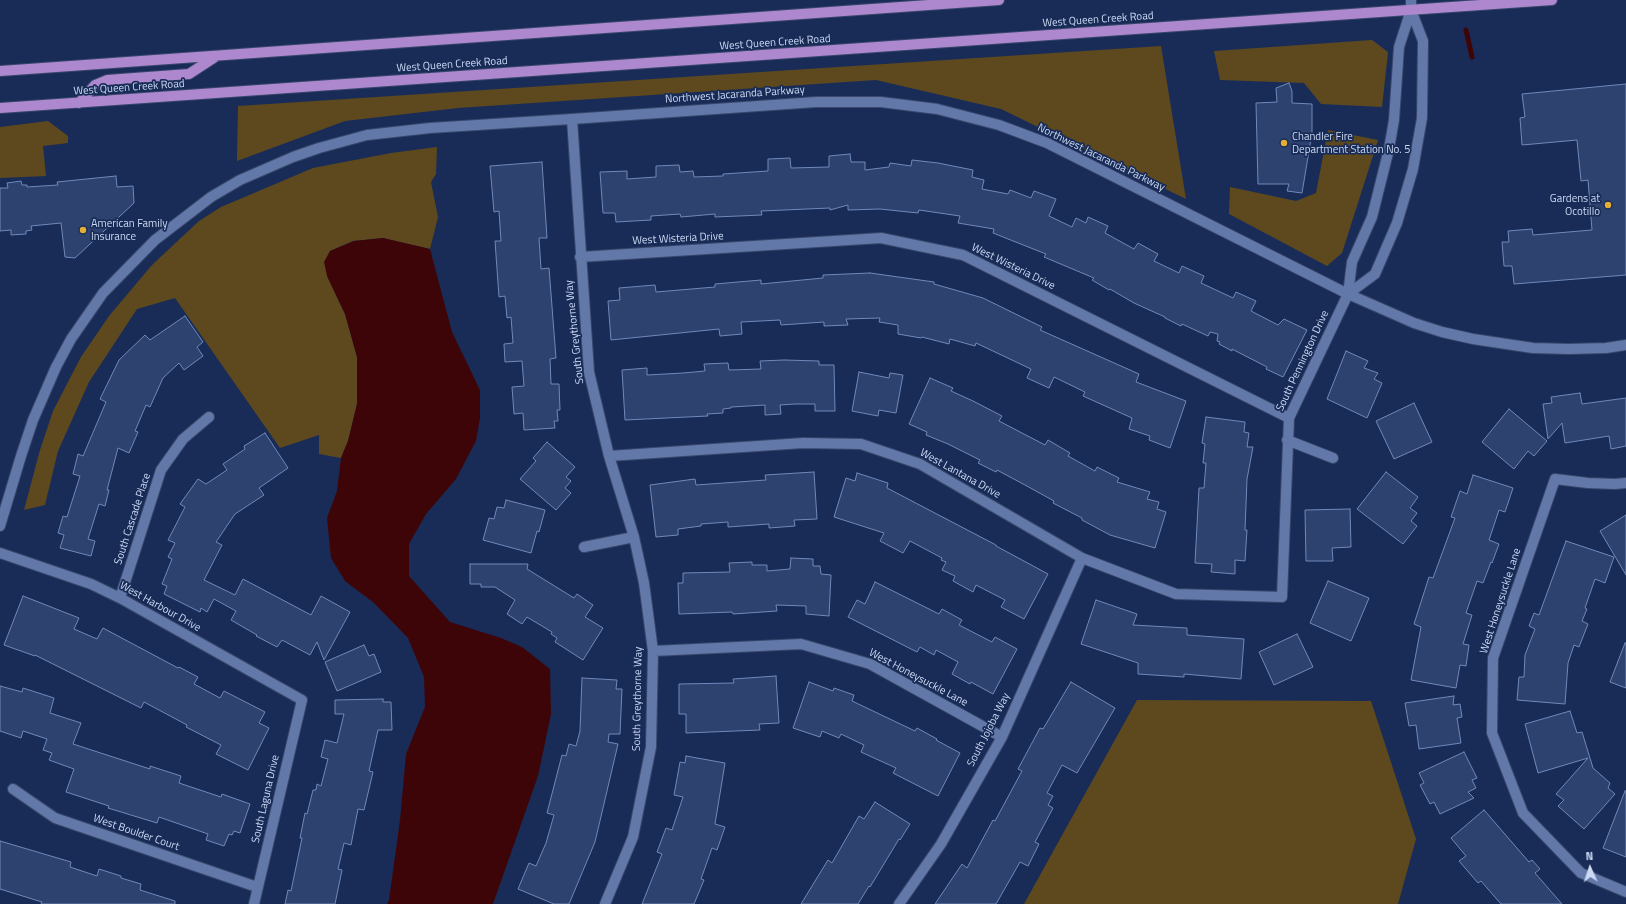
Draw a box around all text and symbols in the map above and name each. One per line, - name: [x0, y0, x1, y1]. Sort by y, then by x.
- street label: West Queen Creek Road: [1042, 10, 1154, 30]
- street label: West Queen Creek Road: [719, 33, 831, 53]
- street label: West Queen Creek Road: [396, 55, 508, 75]
- street label: West Queen Creek Road: [73, 78, 185, 98]
- street label: Northwest Jacaranda Parkway: [665, 84, 805, 106]
- street label: Northwest Jacaranda Parkway: [1035, 121, 1167, 195]
- place label: Chandler Fire Department Station No. 5: [1292, 130, 1410, 156]
- marker: Chandler Fire Department Station No. 5: [1279, 138, 1289, 148]
- place label: Gardens at Ocotillo: [1550, 192, 1600, 218]
- marker: Gardens at Ocotillo: [1603, 200, 1613, 210]
- place label: American Family Insurance: [91, 217, 168, 243]
- marker: American Family Insurance: [78, 225, 88, 235]
- street label: West Wisteria Drive: [632, 230, 724, 248]
- street label: West Wisteria Drive: [969, 241, 1057, 293]
- street label: South Greythorne Way: [563, 279, 587, 385]
- street label: South Pennington Drive: [1274, 309, 1332, 413]
- street label: West Lantana Drive: [917, 446, 1003, 502]
- street label: South Cascade Place: [112, 472, 154, 566]
- street label: West Honeysuckle Lane: [1478, 547, 1524, 655]
- street label: West Harbour Drive: [117, 579, 203, 635]
- street label: West Honeysuckle Lane: [866, 646, 970, 710]
- street label: South Greythorne Way: [630, 647, 646, 751]
- street label: South Jojoba Way: [965, 691, 1013, 769]
- street label: South Laguna Drive: [249, 754, 283, 844]
- street label: West Boulder Court: [91, 812, 181, 854]
- north arrow: [1570, 848, 1610, 888]
- text: N: [1585, 848, 1594, 864]

